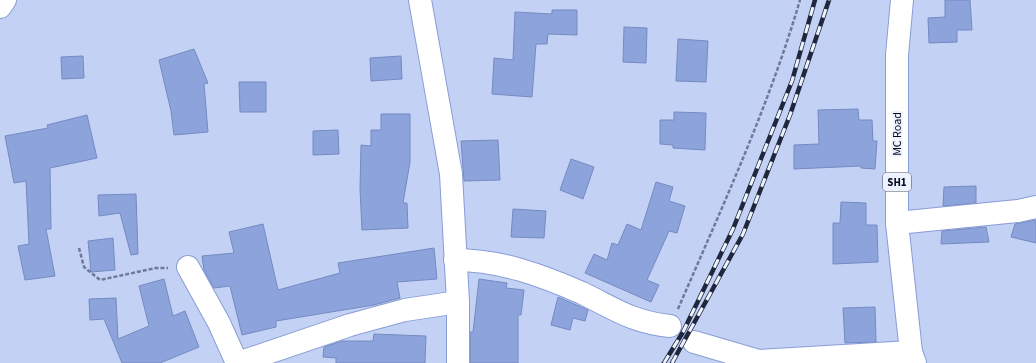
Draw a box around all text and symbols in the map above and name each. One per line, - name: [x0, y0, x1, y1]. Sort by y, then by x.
- street label: MC Road: [889, 112, 906, 156]
- road number: SH1: [883, 173, 911, 191]

